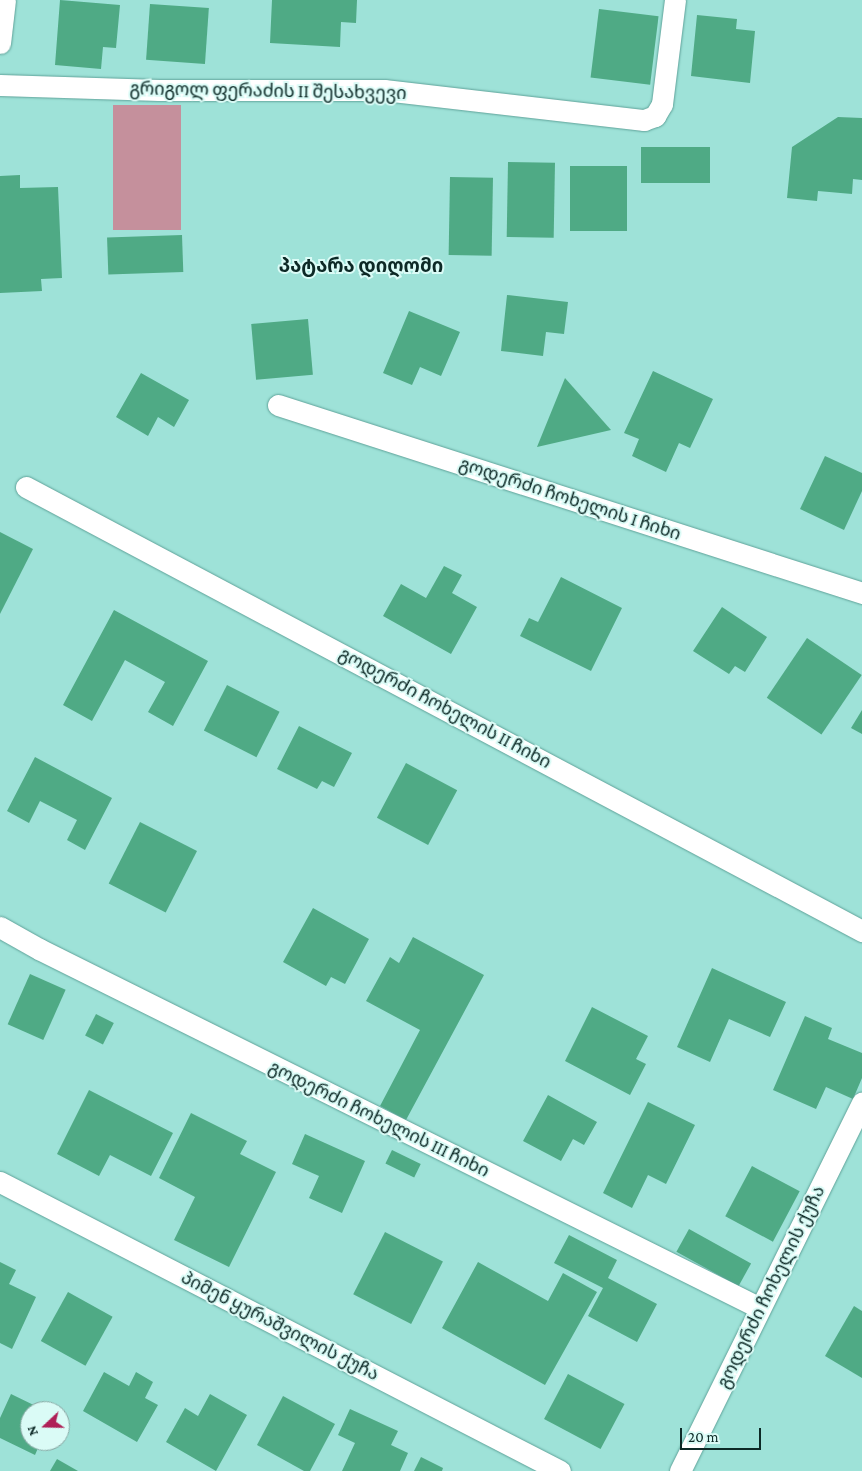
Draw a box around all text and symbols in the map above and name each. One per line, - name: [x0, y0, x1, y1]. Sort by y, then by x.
- street label: გრიგოლ ფერაძის II შესახვევი: [129, 78, 407, 104]
- district label: პატარა დიღომი: [279, 255, 443, 277]
- street label: გოდერძი ჩოხელის I ჩიხი: [456, 453, 684, 545]
- street label: გოდერძი ჩოხელის II ჩიხი: [335, 643, 555, 773]
- street label: გოდერძი ჩოხელის III ჩიხი: [265, 1056, 493, 1182]
- street label: გოდერძი ჩოხელის ქუჩა: [712, 1182, 830, 1392]
- street label: პიმენ ყურაშვილის ქუჩა: [177, 1267, 383, 1385]
- north arrow: [20, 1401, 70, 1451]
- scale bar: [682, 1418, 763, 1450]
- text: N: [23, 1424, 41, 1438]
- text: 20 m: [688, 1429, 719, 1445]

